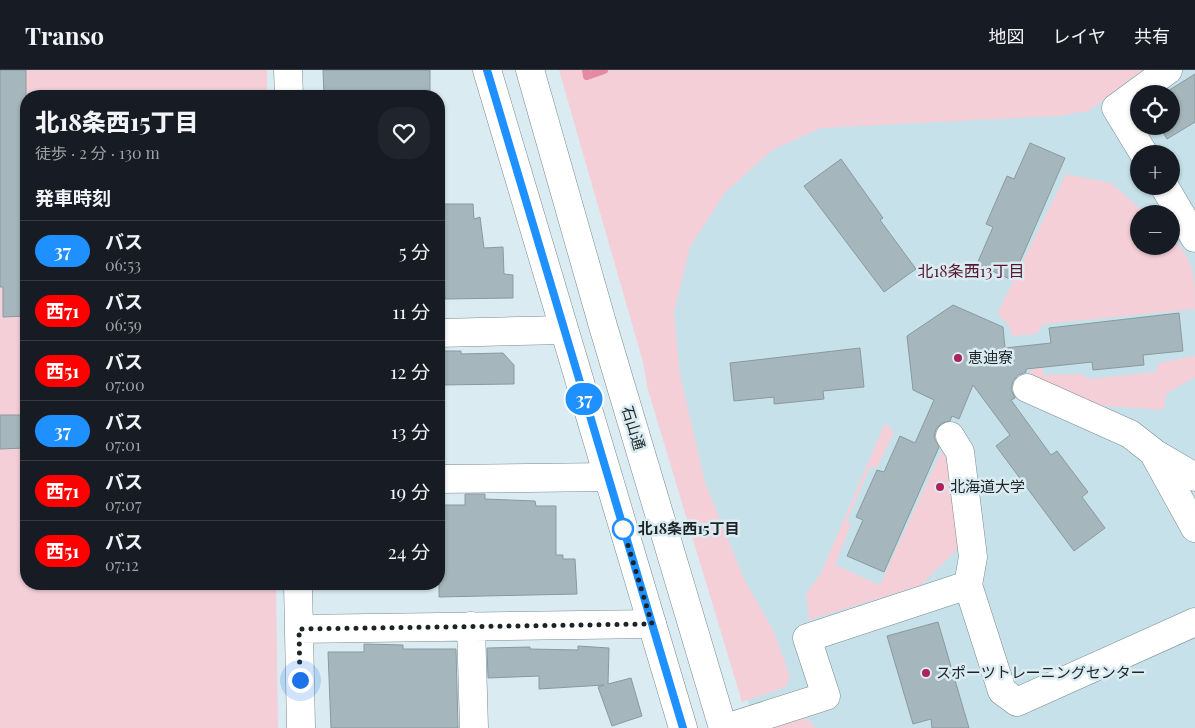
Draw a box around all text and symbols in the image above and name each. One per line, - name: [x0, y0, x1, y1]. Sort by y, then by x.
- text: Transo: [25, 19, 104, 51]
- text: 地図: [989, 24, 1025, 48]
- text: レイヤ: [1053, 24, 1106, 48]
- text: 共有: [1134, 24, 1170, 48]
- map controls: [1130, 85, 1180, 255]
- button: locate: [1130, 85, 1180, 135]
- text: 北18条西15丁目: [35, 105, 199, 137]
- button: heart: [378, 107, 430, 159]
- text: 徒歩 · 2 分 · 130 m: [35, 142, 160, 163]
- button: +: [1130, 145, 1180, 195]
- text: 発車時刻: [35, 184, 111, 210]
- button: −: [1130, 205, 1180, 255]
- text: バス: [105, 228, 143, 254]
- text: 5 分: [399, 238, 430, 264]
- text: 37: [54, 239, 71, 263]
- text: 06:53: [105, 254, 141, 275]
- district label: 北18条西13丁目: [917, 260, 1025, 281]
- text: バス: [105, 288, 143, 314]
- text: 11 分: [392, 298, 430, 324]
- text: 西71: [46, 299, 79, 323]
- text: 06:59: [105, 314, 142, 335]
- place label: 恵迪寮: [968, 347, 1013, 367]
- text: バス: [105, 348, 143, 374]
- marker: 恵迪寮: [952, 352, 964, 364]
- text: 12 分: [390, 358, 430, 384]
- text: 西51: [46, 359, 79, 383]
- text: 07:00: [105, 374, 145, 395]
- line badge: 37: [562, 383, 606, 415]
- text: 37: [576, 387, 592, 411]
- street label: 石山通: [618, 403, 650, 452]
- text: バス: [105, 408, 143, 434]
- text: 13 分: [391, 418, 430, 444]
- text: 37: [54, 419, 71, 443]
- text: 07:01: [105, 434, 141, 455]
- text: バス: [105, 468, 143, 494]
- place label: 北海道大学: [950, 476, 1025, 496]
- text: 19 分: [390, 478, 430, 504]
- text: 西71: [46, 479, 79, 503]
- marker: 北海道大学: [934, 481, 946, 493]
- text: 07:07: [105, 494, 141, 515]
- marker: 北18条西15丁目: [612, 518, 634, 540]
- place label: 北18条西15丁目: [638, 518, 740, 538]
- text: バス: [105, 528, 143, 554]
- text: 24 分: [388, 538, 430, 564]
- text: 西51: [46, 539, 79, 563]
- text: 07:12: [105, 554, 139, 575]
- place label: スポーツトレーニングセンター: [936, 662, 1146, 682]
- marker: スポーツトレーニングセンター: [920, 667, 932, 679]
- your location: [288, 668, 313, 693]

